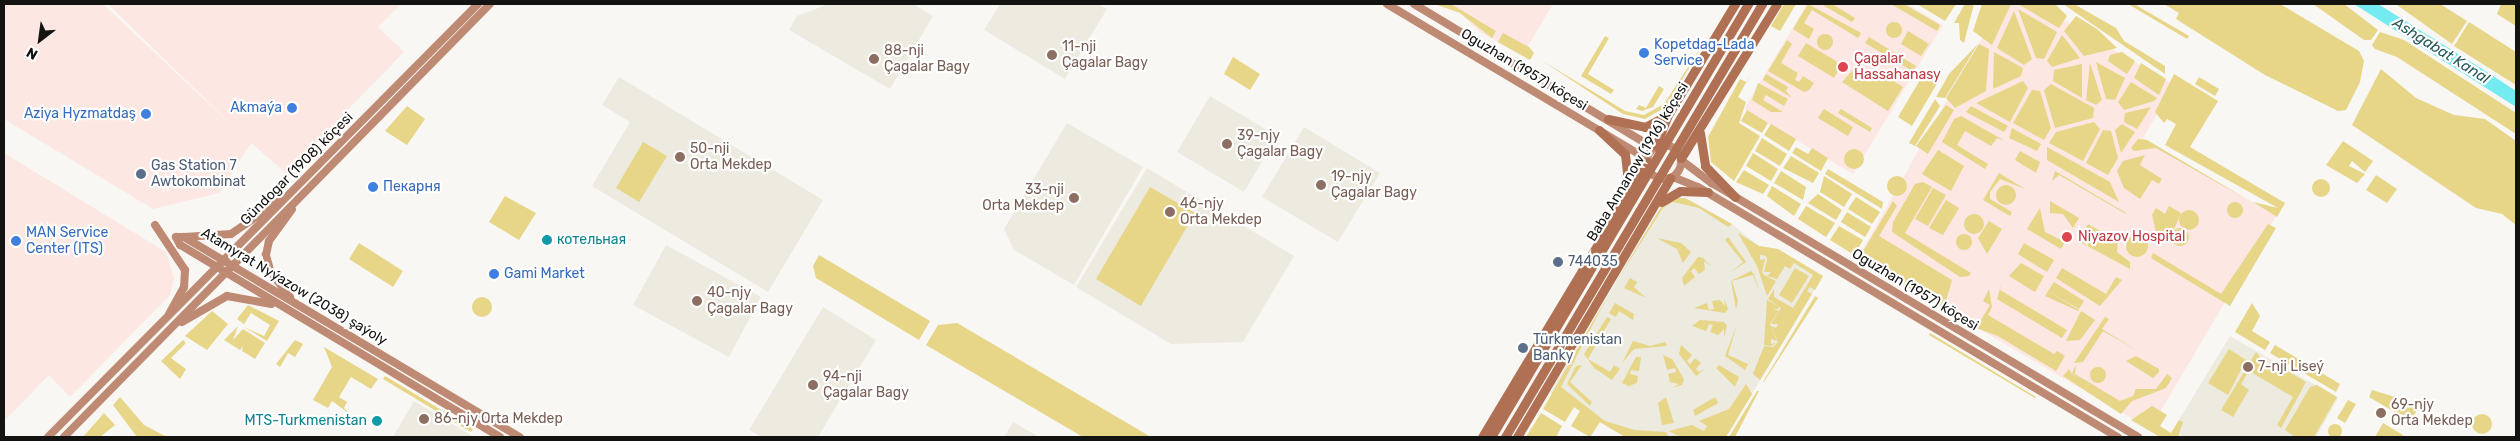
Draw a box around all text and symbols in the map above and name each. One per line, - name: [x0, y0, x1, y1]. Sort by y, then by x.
- water label: Ashgabat Kanal: [2389, 14, 2493, 88]
- north arrow: [15, 15, 65, 65]
- street label: Oguzhan (1957) köçesi: [1458, 26, 1590, 114]
- place label: Kopetdag-Lada Service: [1654, 37, 1754, 70]
- place label: 11-nji Çagalar Bagy: [1062, 39, 1148, 72]
- place label: 88-nji Çagalar Bagy: [884, 43, 970, 75]
- text: N: [24, 44, 41, 63]
- marker: Kopetdag-Lada Service: [1638, 47, 1650, 59]
- marker: 11-nji Çagalar Bagy: [1046, 49, 1058, 61]
- place label: Çagalar Hassahanasy: [1854, 51, 1941, 84]
- marker: 88-nji Çagalar Bagy: [868, 53, 880, 65]
- marker: Çagalar Hassahanasy: [1836, 60, 1850, 74]
- street label: Baba Annanow (1916) köçesi: [1584, 79, 1692, 245]
- place label: Аkmaýa: [230, 100, 282, 116]
- marker: Аkmaýa: [286, 102, 298, 114]
- place label: Aziya Hyzmatdaş: [24, 106, 136, 122]
- marker: Aziya Hyzmatdaş: [140, 108, 152, 120]
- street label: Gündogar (1908) köçesi: [237, 109, 357, 229]
- place label: 39-njy Çagalar Bagy: [1237, 128, 1323, 160]
- marker: 39-njy Çagalar Bagy: [1221, 138, 1233, 150]
- place label: 50-nji Orta Mekdep: [690, 141, 772, 174]
- marker: 50-nji Orta Mekdep: [674, 151, 686, 163]
- place label: Gas Station 7 Awtokombinat: [151, 158, 246, 190]
- marker: Gas Station 7 Awtokombinat: [135, 168, 147, 180]
- place label: 19-njy Çagalar Bagy: [1331, 169, 1417, 202]
- place label: Пекарня: [383, 179, 441, 195]
- marker: 19-njy Çagalar Bagy: [1315, 179, 1327, 191]
- marker: Пекарня: [367, 181, 379, 193]
- place label: 33-nji Orta Mekdep: [982, 182, 1064, 214]
- marker: 33-nji Orta Mekdep: [1068, 192, 1080, 204]
- place label: 46-njy Orta Mekdep: [1180, 196, 1262, 228]
- marker: 46-njy Orta Mekdep: [1164, 206, 1176, 218]
- place label: MAN Service Center (ITS): [26, 225, 108, 258]
- street label: Atamyrat Nyýazow (2038) şaýoly: [198, 225, 390, 349]
- place label: Niyazov Hospital: [2078, 229, 2186, 245]
- marker: Niyazov Hospital: [2060, 230, 2074, 244]
- place label: котельная: [557, 232, 626, 248]
- marker: котельная: [541, 234, 553, 246]
- marker: MAN Service Center (ITS): [10, 235, 22, 247]
- street label: Oguzhan (1957) köçesi: [1849, 246, 1981, 334]
- place label: 744035: [1568, 254, 1618, 270]
- marker: 744035: [1552, 256, 1564, 268]
- place label: Gami Market: [504, 266, 585, 282]
- marker: Gami Market: [488, 268, 500, 280]
- place label: 40-njy Çagalar Bagy: [707, 285, 793, 318]
- marker: 40-njy Çagalar Bagy: [691, 295, 703, 307]
- place label: Türkmenistan Banky: [1533, 332, 1622, 364]
- marker: Türkmenistan Banky: [1517, 342, 1529, 354]
- place label: 7-nji Liseý: [2258, 359, 2324, 375]
- marker: 7-nji Liseý: [2242, 361, 2254, 373]
- place label: 94-nji Çagalar Bagy: [823, 369, 909, 402]
- marker: 94-nji Çagalar Bagy: [807, 379, 819, 391]
- place label: 69-njy Orta Mekdep: [2391, 397, 2473, 430]
- marker: 69-njy Orta Mekdep: [2375, 407, 2387, 419]
- place label: 86-njy Orta Mekdep: [434, 411, 563, 427]
- place label: MTS-Turkmenistan: [244, 413, 367, 429]
- marker: 86-njy Orta Mekdep: [418, 413, 430, 425]
- marker: MTS-Turkmenistan: [371, 415, 383, 427]

